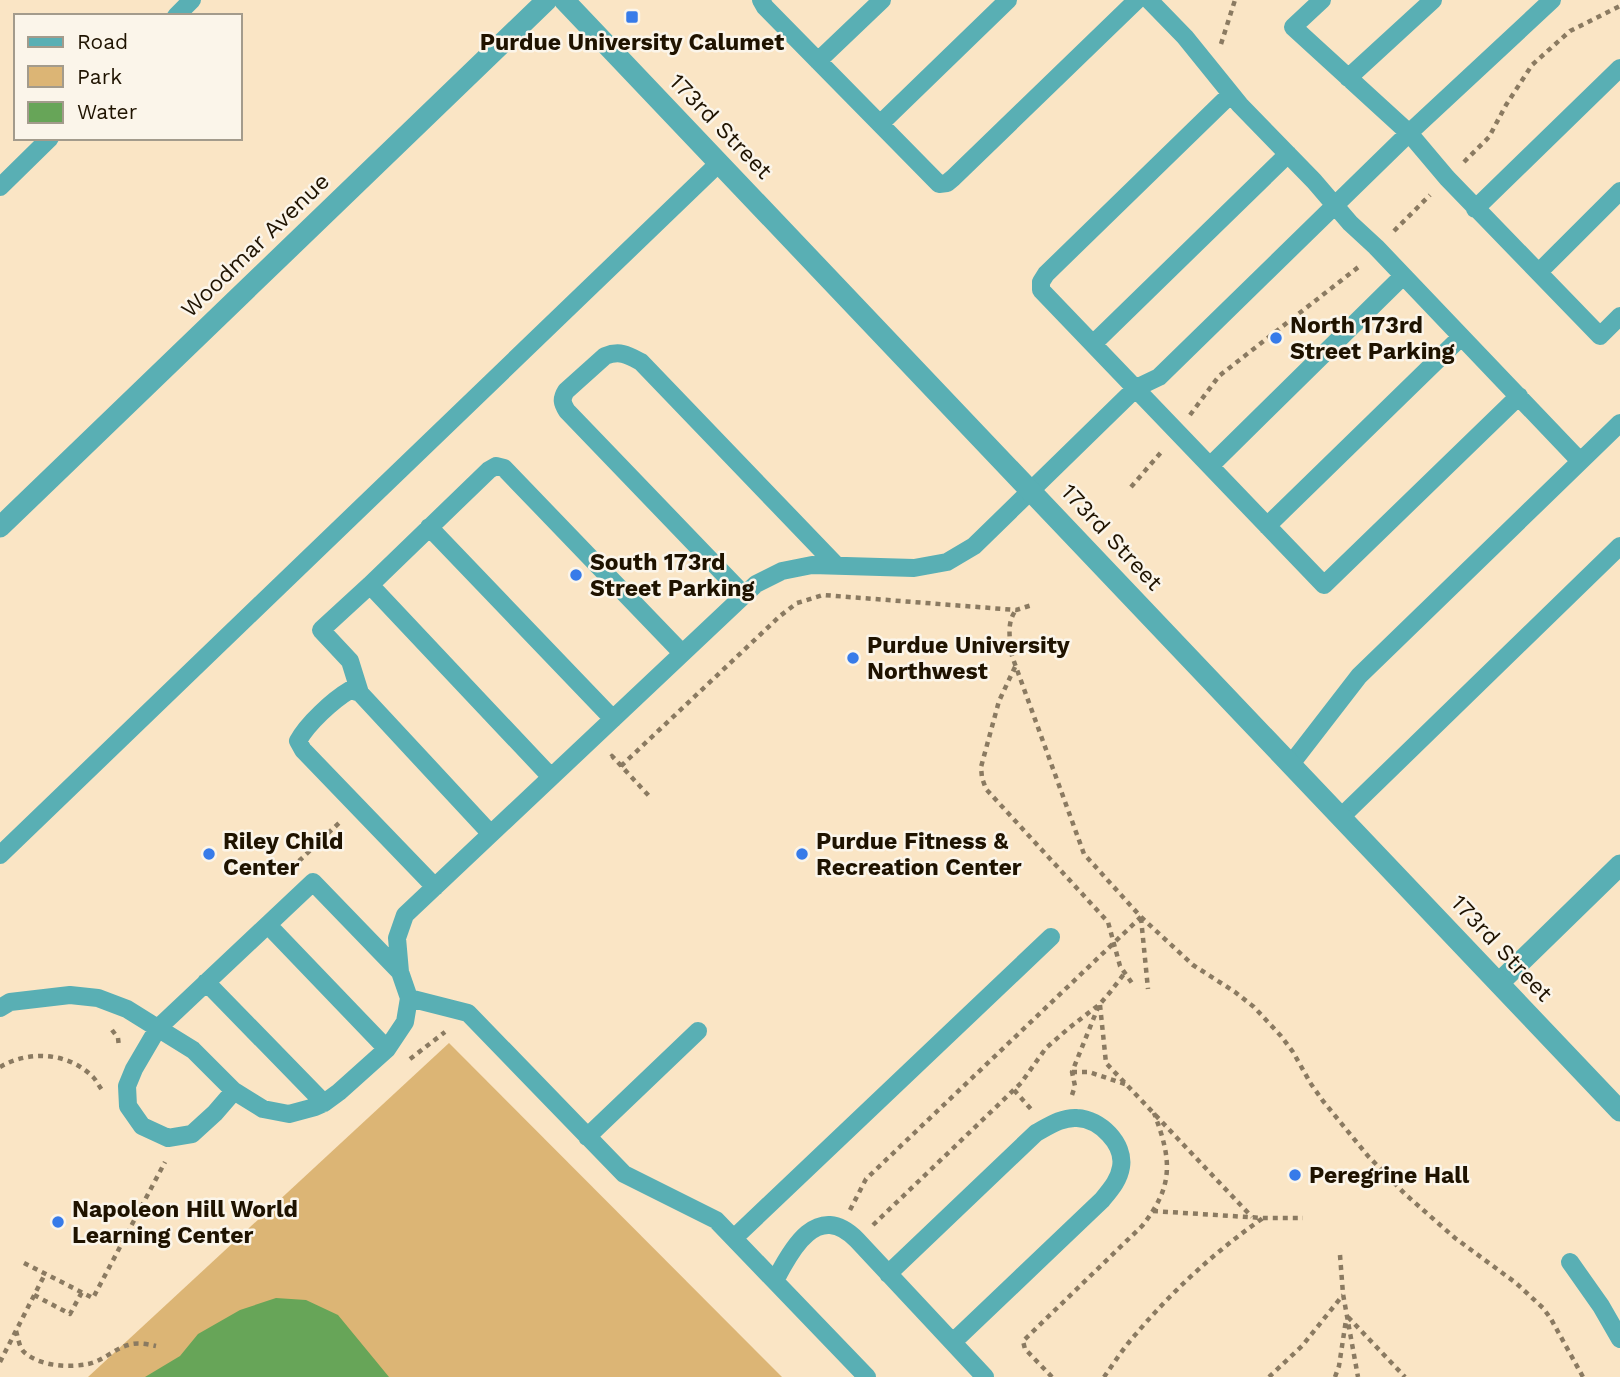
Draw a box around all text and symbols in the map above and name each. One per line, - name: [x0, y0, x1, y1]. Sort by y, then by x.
- marker: Purdue University Calumet: [624, 9, 640, 25]
- legend: [14, 14, 242, 140]
- text: Road: [77, 29, 128, 54]
- place label: Purdue University Calumet: [480, 29, 784, 56]
- text: Park: [77, 64, 122, 89]
- street label: 173rd Street: [664, 68, 778, 185]
- text: Water: [77, 99, 138, 124]
- street label: Woodmar Avenue: [176, 168, 335, 323]
- place label: North 173rd Street Parking: [1290, 312, 1455, 365]
- marker: North 173rd Street Parking: [1268, 330, 1284, 346]
- street label: 173rd Street: [1055, 478, 1168, 596]
- place label: South 173rd Street Parking: [590, 549, 755, 602]
- marker: South 173rd Street Parking: [568, 567, 584, 583]
- place label: Purdue University Northwest: [867, 632, 1070, 685]
- marker: Purdue University Northwest: [845, 650, 861, 666]
- place label: Riley Child Center: [223, 828, 344, 881]
- place label: Purdue Fitness & Recreation Center: [816, 828, 1022, 881]
- marker: Riley Child Center: [201, 846, 217, 862]
- marker: Purdue Fitness & Recreation Center: [794, 846, 810, 862]
- street label: 173rd Street: [1445, 889, 1558, 1007]
- place label: Peregrine Hall: [1309, 1162, 1470, 1189]
- marker: Peregrine Hall: [1287, 1167, 1303, 1183]
- place label: Napoleon Hill World Learning Center: [72, 1196, 298, 1249]
- marker: Napoleon Hill World Learning Center: [50, 1214, 66, 1230]

